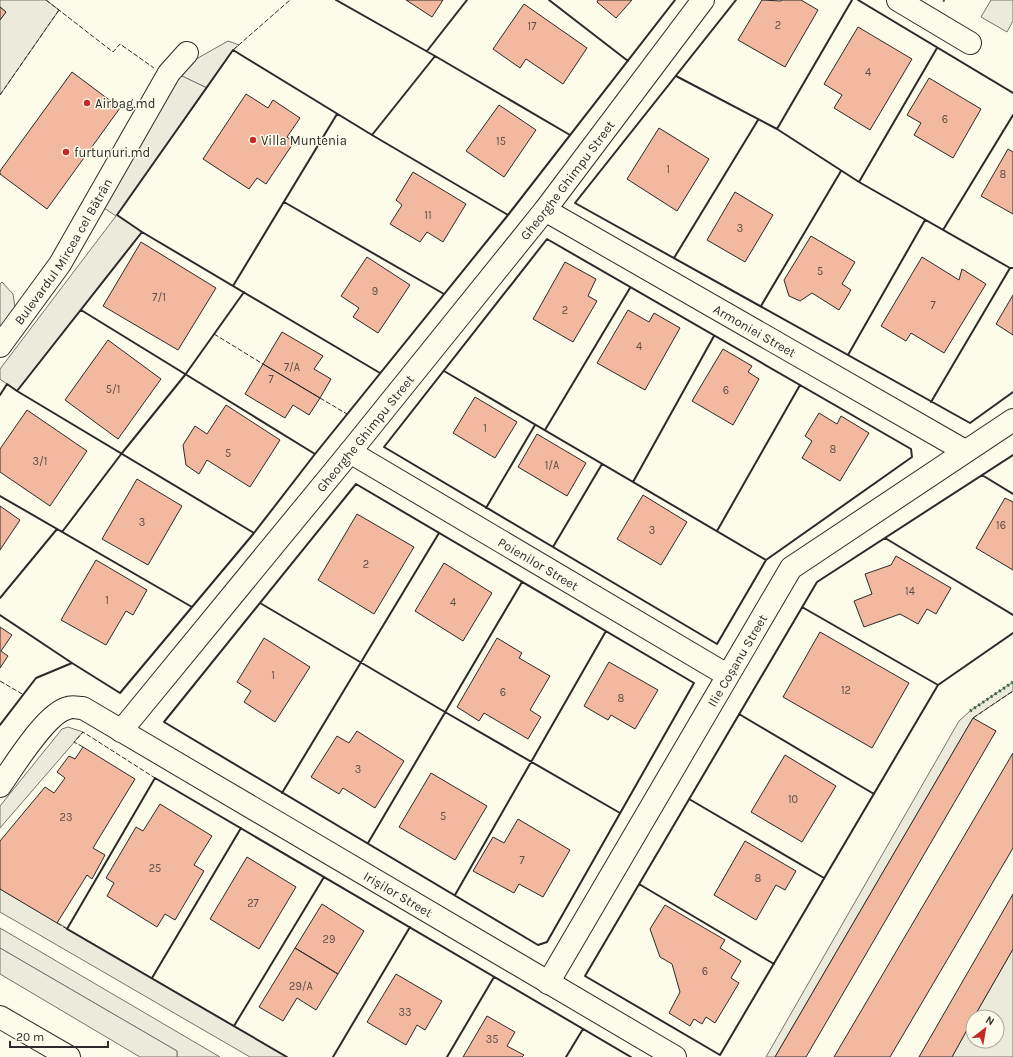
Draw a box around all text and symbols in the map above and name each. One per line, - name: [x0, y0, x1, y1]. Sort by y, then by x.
- house number: 2: [775, 19, 781, 32]
- house number: 17: [528, 20, 536, 33]
- house number: 4: [865, 66, 871, 79]
- place label: Airbag.md: [95, 96, 155, 111]
- marker: Airbag.md: [82, 98, 92, 108]
- house number: 6: [942, 113, 948, 126]
- street label: Gheorghe Ghimpu Street: [517, 117, 617, 243]
- place label: Villa Muntenia: [261, 133, 347, 148]
- marker: Villa Muntenia: [248, 135, 258, 145]
- house number: 15: [496, 135, 506, 148]
- place label: furtunuri.md: [74, 145, 150, 160]
- marker: furtunuri.md: [61, 147, 71, 157]
- house number: 1: [666, 163, 670, 176]
- house number: 8: [1000, 168, 1007, 181]
- street label: Bulevardul Mircea cel Bătrân: [11, 176, 115, 327]
- house number: 11: [424, 209, 432, 222]
- house number: 3: [737, 222, 743, 235]
- house number: 5: [817, 265, 823, 278]
- house number: 9: [372, 285, 378, 298]
- house number: 7/1: [152, 291, 166, 304]
- house number: 7: [930, 299, 936, 312]
- street label: Armoniei Street: [711, 301, 799, 360]
- house number: 2: [562, 304, 568, 317]
- house number: 4: [636, 340, 642, 353]
- house number: 7/A: [284, 361, 301, 374]
- street label: Gheorghe Ghimpu Street: [313, 372, 417, 495]
- house number: 7: [268, 373, 274, 386]
- house number: 5/1: [106, 383, 120, 396]
- house number: 6: [723, 384, 729, 397]
- house number: 1: [483, 422, 487, 435]
- house number: 8: [830, 443, 837, 456]
- house number: 5: [225, 447, 231, 460]
- house number: 3/1: [33, 455, 47, 468]
- house number: 1/A: [545, 459, 560, 472]
- house number: 3: [139, 516, 145, 529]
- house number: 16: [996, 519, 1006, 532]
- house number: 3: [649, 524, 655, 537]
- street label: Poienilor Street: [496, 534, 582, 593]
- house number: 2: [363, 558, 369, 571]
- house number: 14: [905, 585, 915, 598]
- house number: 1: [105, 594, 109, 607]
- house number: 4: [450, 596, 456, 609]
- street label: Ilie Coșanu Street: [704, 611, 770, 709]
- house number: 1: [271, 669, 275, 682]
- house number: 12: [841, 684, 851, 697]
- house number: 6: [500, 686, 506, 699]
- house number: 8: [618, 692, 625, 705]
- house number: 3: [355, 763, 361, 776]
- house number: 10: [788, 793, 798, 806]
- house number: 5: [440, 810, 446, 823]
- house number: 23: [60, 811, 72, 824]
- house number: 7: [519, 854, 525, 867]
- house number: 25: [149, 862, 161, 875]
- street label: Irișilor Street: [361, 868, 435, 920]
- house number: 8: [755, 872, 762, 885]
- house number: 27: [247, 897, 259, 910]
- house number: 29: [323, 933, 335, 946]
- house number: 6: [702, 965, 708, 978]
- house number: 29/A: [289, 980, 314, 993]
- house number: 33: [399, 1006, 412, 1019]
- north arrow: [965, 1009, 1005, 1049]
- text: N: [983, 1013, 997, 1028]
- scale bar: [10, 1023, 108, 1049]
- text: 20 m: [16, 1030, 44, 1044]
- house number: 35: [486, 1033, 498, 1046]

